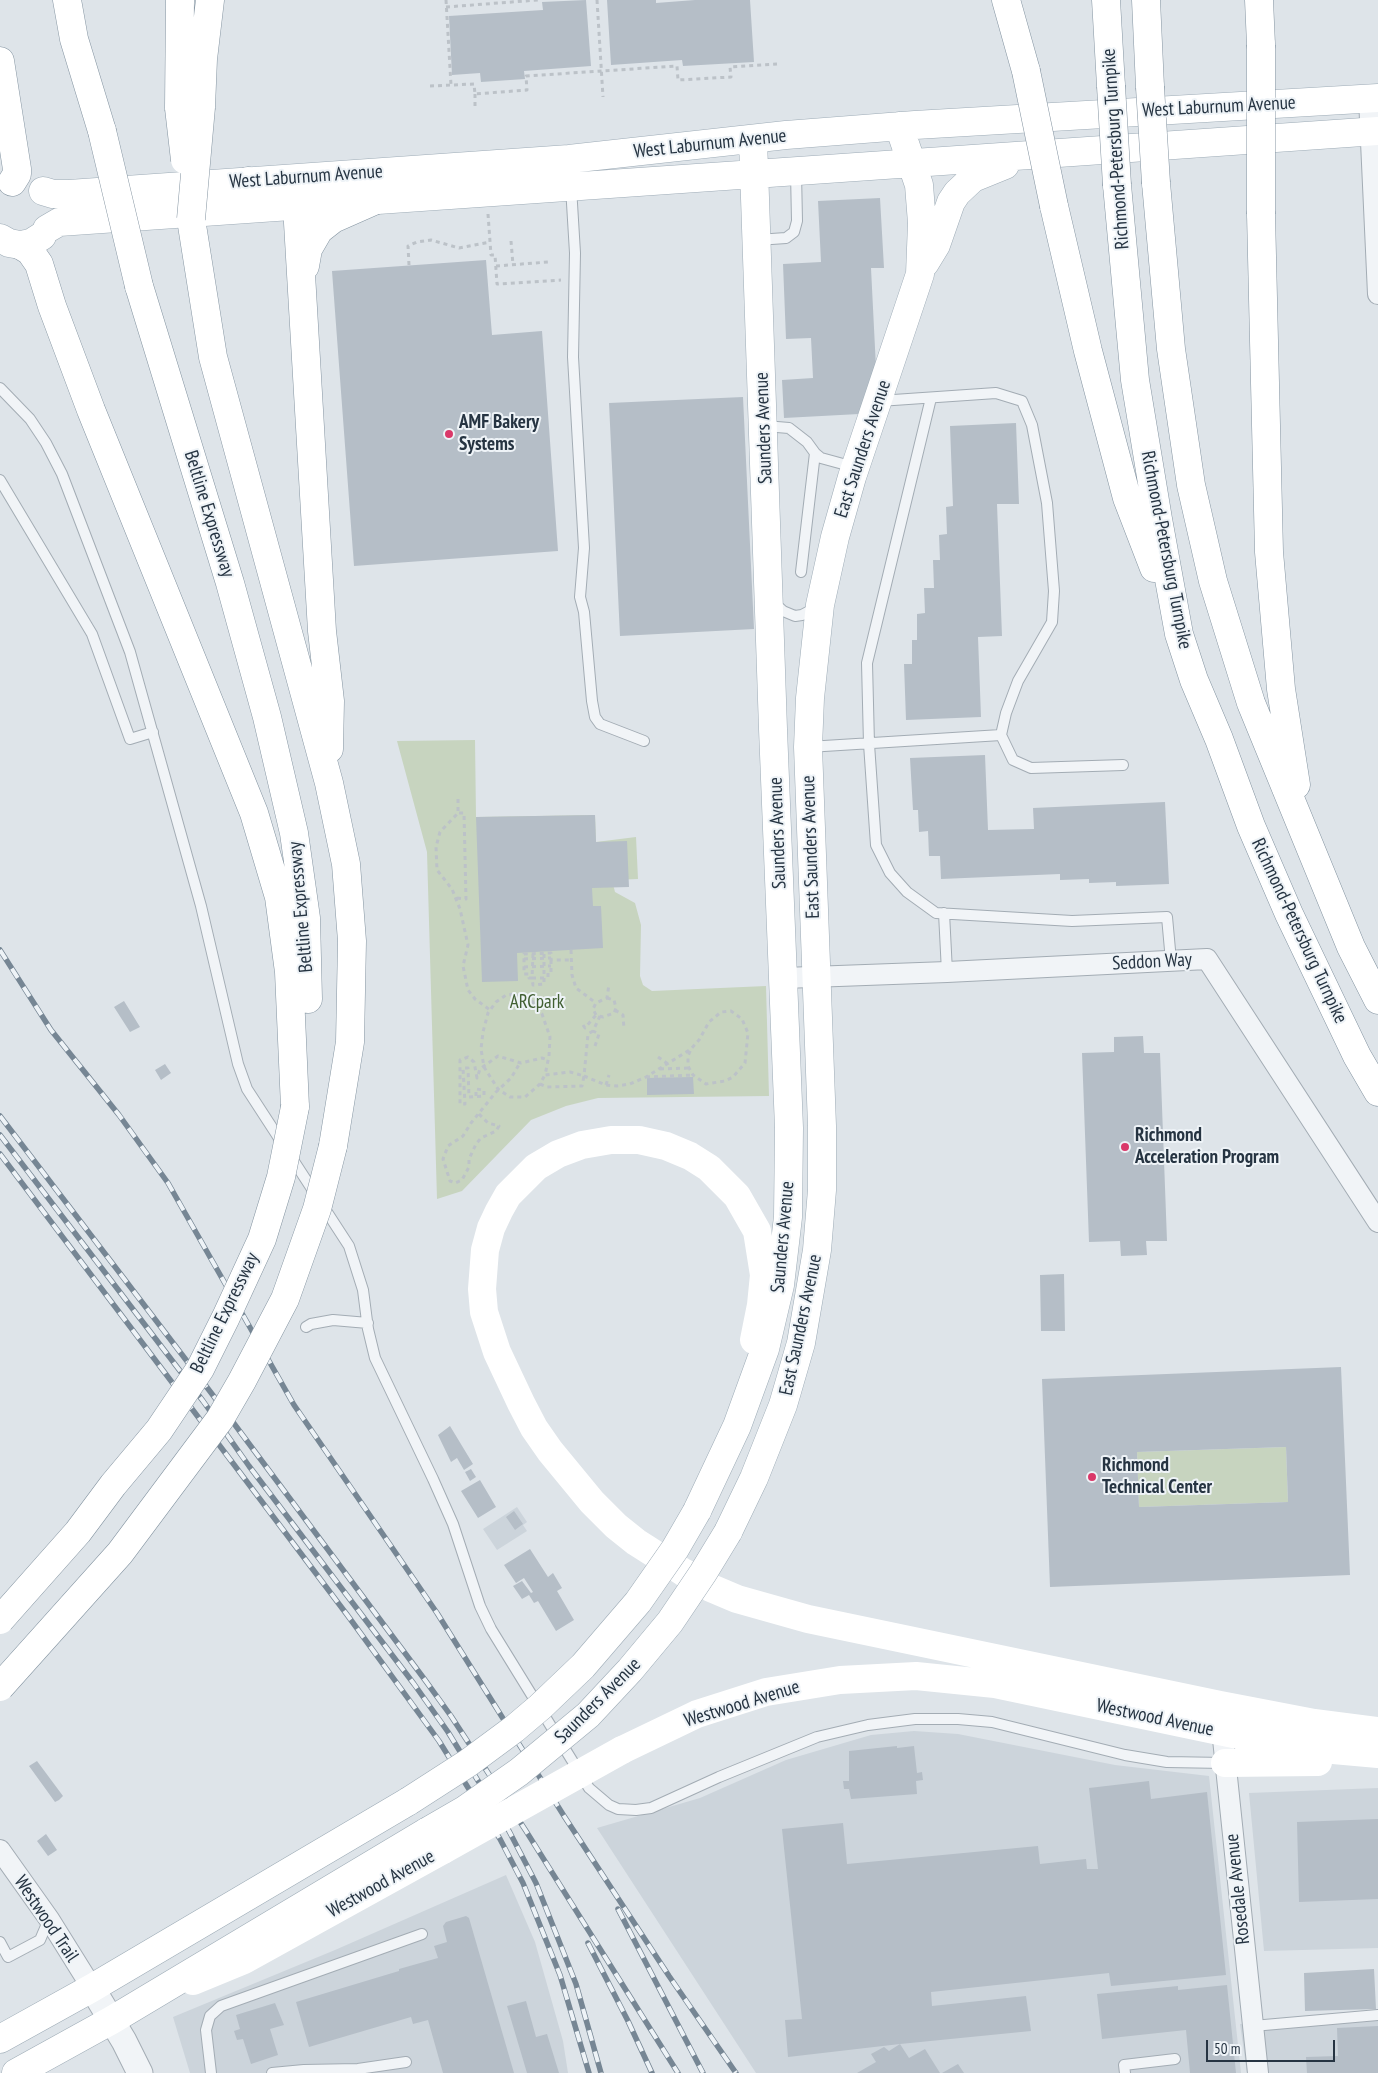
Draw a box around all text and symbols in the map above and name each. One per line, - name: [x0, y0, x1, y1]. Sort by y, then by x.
- street label: Richmond-Petersburg Turnpike: [1098, 48, 1134, 250]
- street label: West Laburnum Avenue: [1142, 92, 1296, 122]
- street label: West Laburnum Avenue: [632, 125, 788, 163]
- street label: West Laburnum Avenue: [229, 160, 383, 194]
- street label: Saunders Avenue: [751, 372, 777, 484]
- street label: East Saunders Avenue: [830, 377, 896, 521]
- place label: AMF Bakery Systems: [459, 412, 539, 456]
- marker: AMF Bakery Systems: [443, 428, 455, 440]
- street label: Beltline Expressway: [179, 448, 239, 580]
- street label: Richmond-Petersburg Turnpike: [1136, 449, 1196, 651]
- street label: East Saunders Avenue: [797, 775, 825, 919]
- street label: Saunders Avenue: [765, 777, 791, 889]
- street label: Richmond-Petersburg Turnpike: [1246, 835, 1352, 1027]
- street label: Beltline Expressway: [284, 841, 318, 973]
- street label: Seddon Way: [1112, 949, 1192, 975]
- park label: ARCpark: [510, 992, 564, 1014]
- place label: Richmond Acceleration Program: [1135, 1125, 1279, 1169]
- marker: Richmond Acceleration Program: [1119, 1141, 1131, 1153]
- street label: Saunders Avenue: [767, 1180, 799, 1294]
- street label: Beltline Expressway: [186, 1249, 264, 1377]
- street label: East Saunders Avenue: [775, 1252, 827, 1398]
- place label: Richmond Technical Center: [1102, 1455, 1212, 1499]
- marker: Richmond Technical Center: [1086, 1471, 1098, 1483]
- street label: Saunders Avenue: [550, 1653, 646, 1749]
- street label: Westwood Avenue: [682, 1676, 802, 1732]
- street label: Westwood Avenue: [1094, 1694, 1216, 1742]
- street label: Rosedale Avenue: [1221, 1833, 1255, 1945]
- street label: Westwood Avenue: [323, 1845, 439, 1923]
- street label: Westwood Trail: [9, 1871, 83, 1967]
- scale bar: [1208, 2030, 1337, 2062]
- text: 50 m: [1214, 2039, 1240, 2058]

